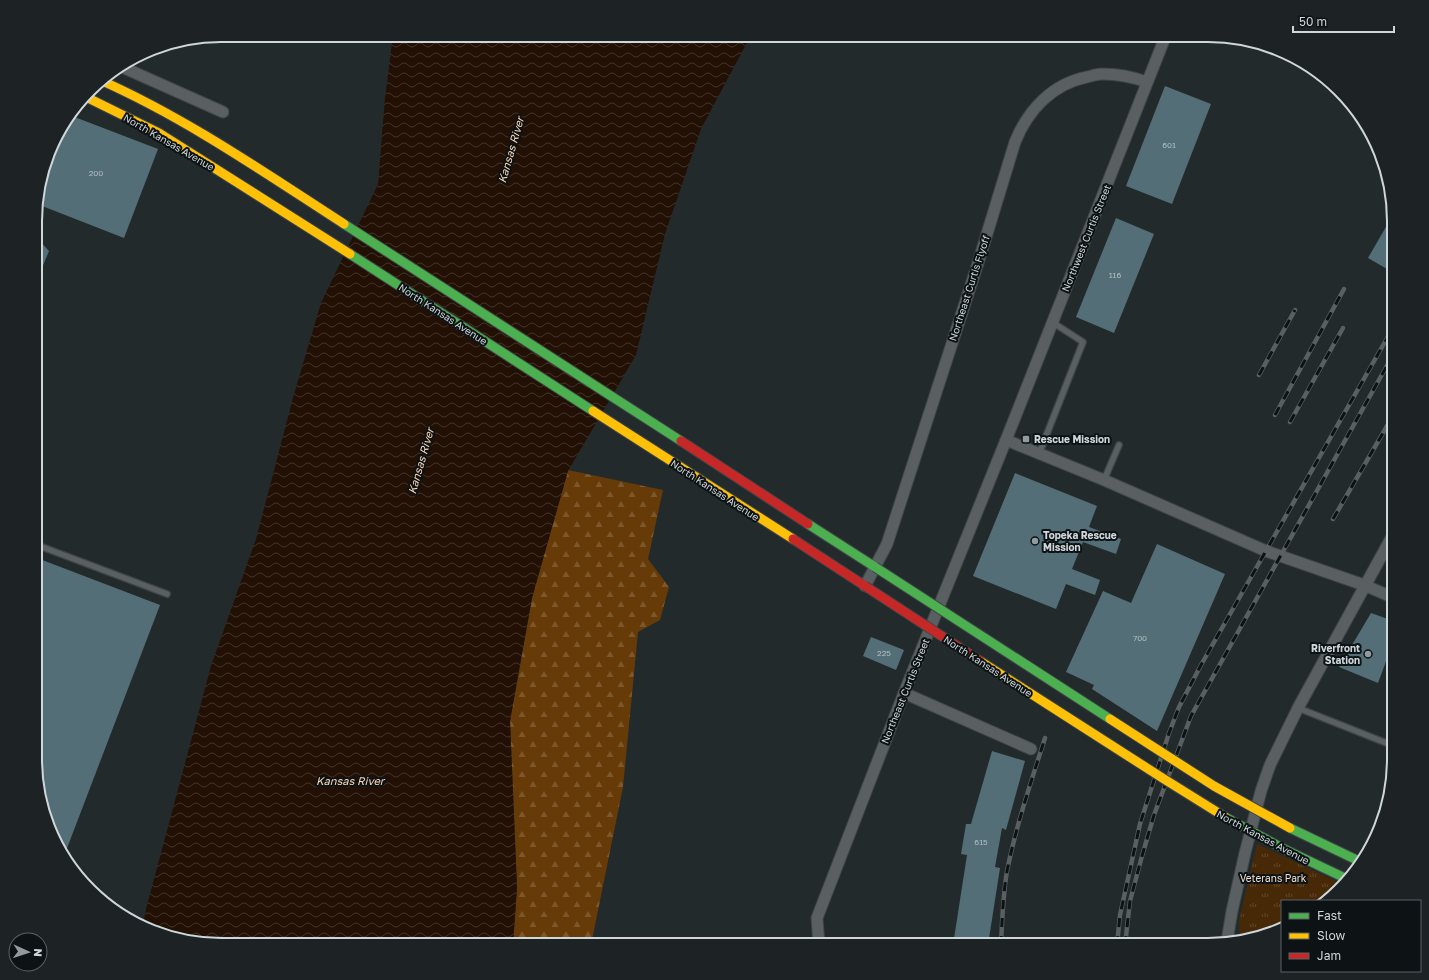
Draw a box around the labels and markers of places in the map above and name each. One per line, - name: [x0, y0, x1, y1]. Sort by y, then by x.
- place label: Rescue Mission: [1034, 433, 1110, 445]
- marker: Rescue Mission: [1021, 434, 1031, 444]
- place label: Topeka Rescue Mission: [1043, 529, 1117, 553]
- marker: Topeka Rescue Mission: [1030, 536, 1040, 546]
- place label: Riverfront Station: [1311, 642, 1360, 666]
- marker: Riverfront Station: [1363, 649, 1373, 659]

